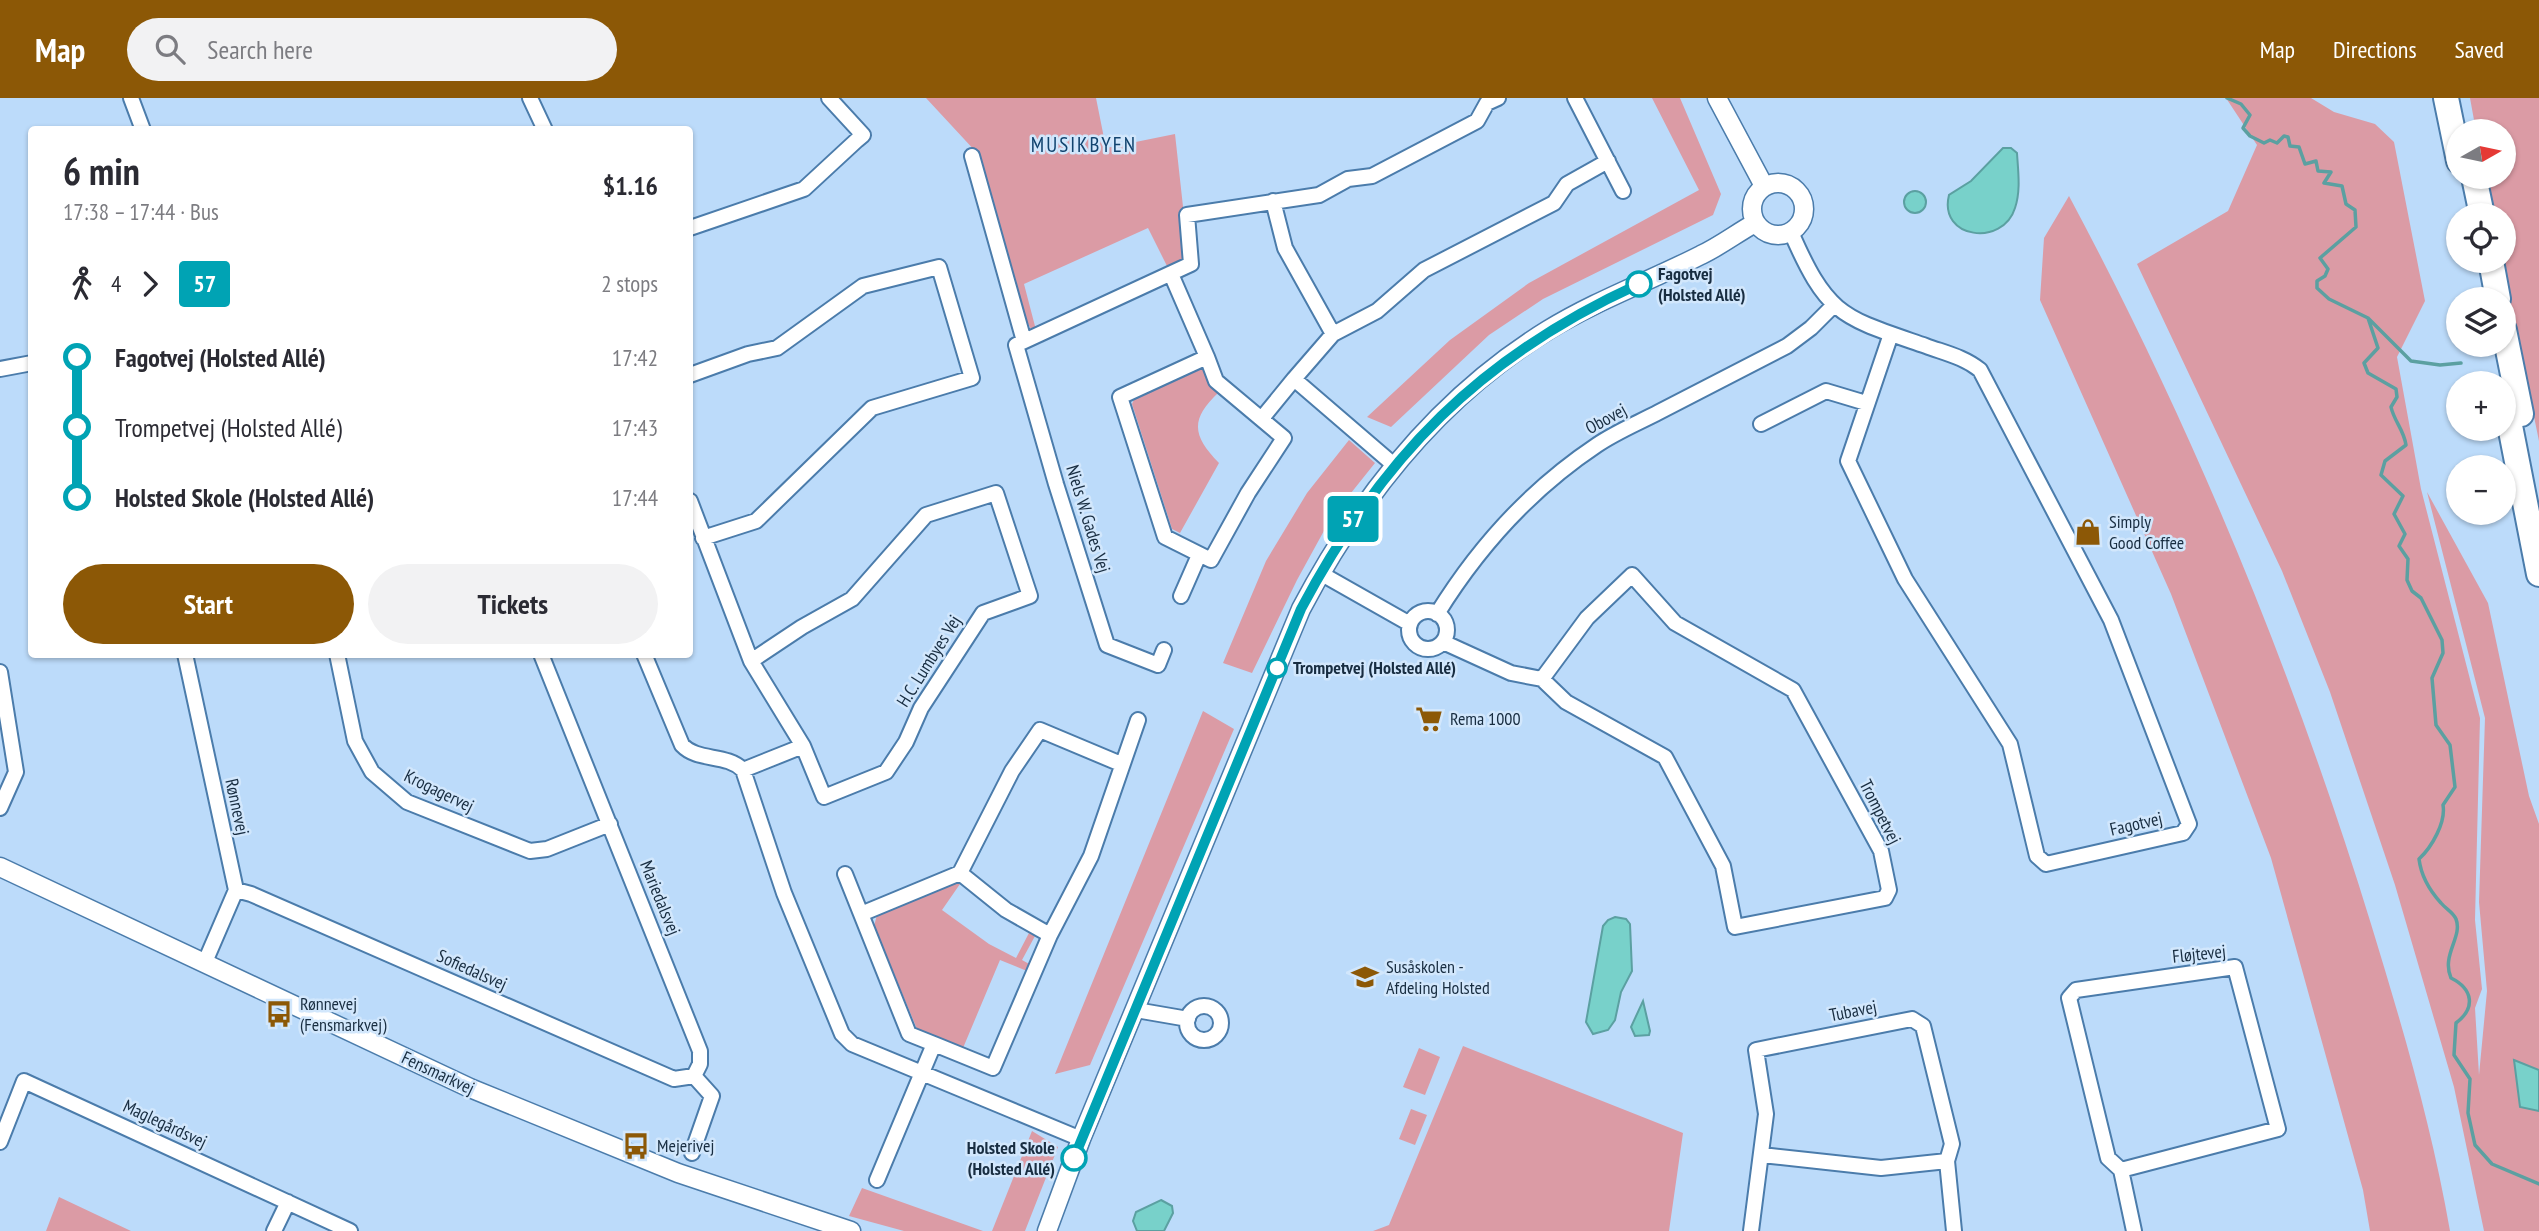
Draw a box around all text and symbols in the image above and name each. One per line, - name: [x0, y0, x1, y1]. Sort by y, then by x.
- search box: [127, 18, 617, 81]
- text: Map: [35, 28, 85, 71]
- icon: search: [151, 30, 189, 68]
- text: Search here: [207, 33, 313, 66]
- text: Map: [2260, 34, 2295, 65]
- text: Directions: [2333, 34, 2417, 65]
- text: Saved: [2455, 34, 2504, 65]
- north arrow: [2446, 119, 2516, 189]
- map controls: [2446, 119, 2516, 525]
- district label: MUSIKBYEN: [1031, 131, 1137, 158]
- text: 6 min: [63, 146, 140, 195]
- text: $1.16: [603, 169, 658, 202]
- text: 17:38 – 17:44 · Bus: [63, 197, 219, 226]
- button: locate: [2446, 203, 2516, 273]
- place label: Fagotvej (Holsted Allé): [1658, 262, 1746, 306]
- icon: walk: [63, 265, 101, 303]
- icon: forward: [131, 265, 169, 303]
- text: 57: [193, 268, 216, 299]
- text: 4: [111, 269, 121, 298]
- text: 2 stops: [601, 269, 658, 298]
- marker: Fagotvej (Holsted Allé): [1626, 271, 1652, 297]
- button: layers: [2446, 287, 2516, 357]
- text: Fagotvej (Holsted Allé): [115, 341, 326, 374]
- text: 17:42: [612, 343, 658, 372]
- button: +: [2446, 371, 2516, 441]
- street label: Obovej: [1581, 398, 1630, 439]
- text: Trompetvej (Holsted Allé): [115, 411, 342, 444]
- text: 17:43: [612, 413, 658, 442]
- button: −: [2446, 455, 2516, 525]
- street label: Niels W. Gades Vej: [1061, 462, 1116, 575]
- text: Holsted Skole (Holsted Allé): [115, 481, 374, 514]
- text: 17:44: [612, 483, 658, 512]
- line badge: 57: [1322, 496, 1384, 542]
- text: 57: [1342, 503, 1364, 534]
- place label: Simply Good Coffee: [2109, 510, 2184, 554]
- shop icon: Simply Good Coffee: [2073, 517, 2103, 547]
- button: Start: [63, 564, 354, 644]
- button: Tickets: [368, 564, 658, 644]
- street label: H.C. Lumbyes Vej: [891, 611, 966, 711]
- place label: Trompetvej (Holsted Allé): [1293, 656, 1456, 679]
- marker: Trompetvej (Holsted Allé): [1267, 658, 1287, 678]
- supermarket icon: Rema 1000: [1414, 704, 1444, 734]
- place label: Rema 1000: [1450, 707, 1521, 730]
- street label: Krogagervej: [401, 764, 478, 817]
- street label: Trompetvej: [1854, 776, 1906, 848]
- street label: Rønnevej: [220, 777, 255, 837]
- street label: Fagotvej: [2107, 806, 2164, 841]
- street label: Mariedalsvej: [635, 857, 686, 939]
- street label: Fløjtevej: [2171, 939, 2227, 968]
- street label: Sofiedalsvej: [434, 944, 511, 995]
- place label: Susåskolen - Afdeling Holsted: [1386, 955, 1490, 999]
- school or university icon: Susåskolen - Afdeling Holsted: [1350, 962, 1380, 992]
- place label: Rønnevej (Fensmarkvej): [300, 992, 387, 1036]
- street label: Tubavej: [1827, 995, 1878, 1026]
- bus stop icon: Rønnevej (Fensmarkvej): [264, 999, 294, 1029]
- street label: Fensmarkvej: [398, 1046, 478, 1099]
- street label: Maglegårdsvej: [120, 1094, 211, 1153]
- bus stop icon: Mejerivej: [621, 1131, 651, 1161]
- place label: Mejerivej: [657, 1134, 714, 1157]
- place label: Holsted Skole (Holsted Allé): [967, 1136, 1055, 1180]
- marker: Holsted Skole (Holsted Allé): [1061, 1145, 1087, 1171]

